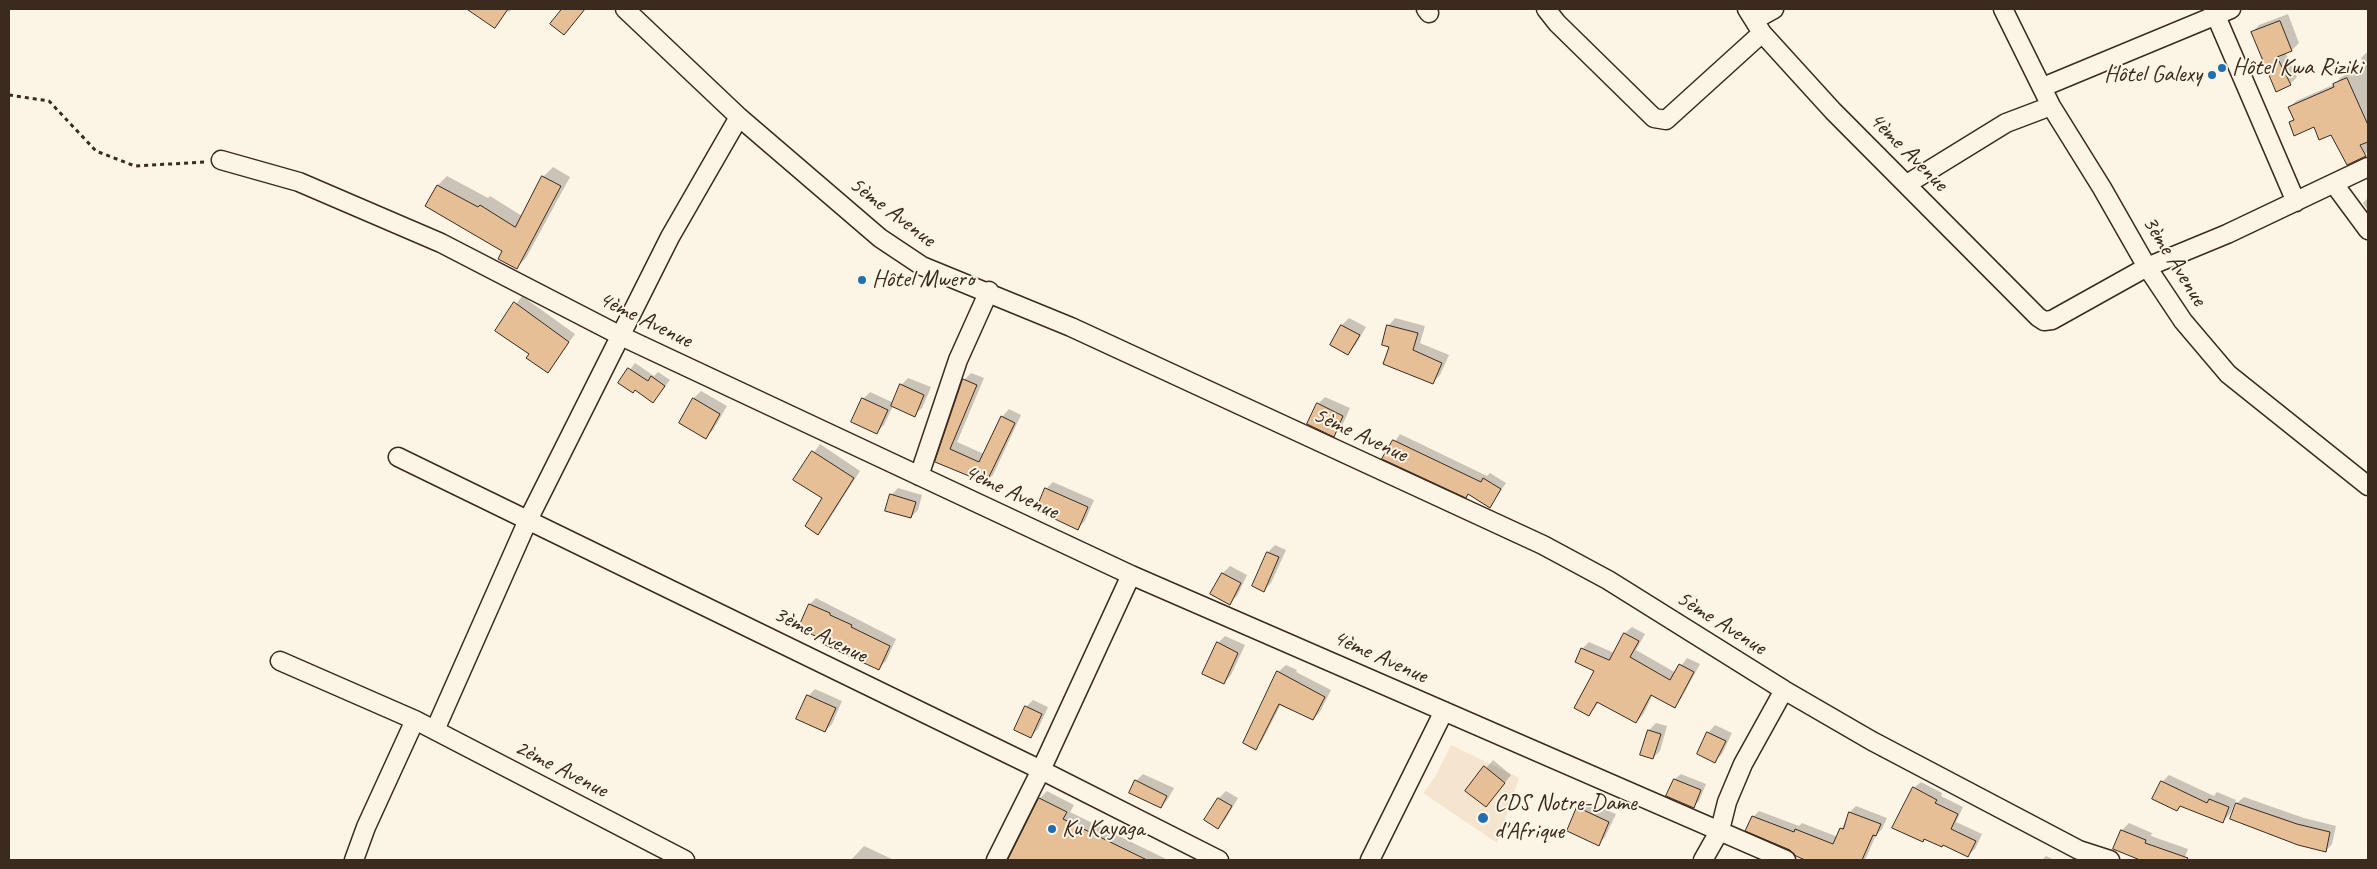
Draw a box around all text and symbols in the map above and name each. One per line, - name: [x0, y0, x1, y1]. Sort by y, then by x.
- place label: Hôtel Kwa Riziki: [2232, 54, 2362, 82]
- place label: Hôtel Galexy: [2104, 61, 2202, 89]
- marker: Hôtel Kwa Riziki: [2216, 62, 2228, 74]
- marker: Hôtel Galexy: [2206, 69, 2218, 81]
- street label: 4ème Avenue: [1862, 106, 1954, 198]
- street label: 5ème Avenue: [843, 170, 941, 254]
- street label: 3ème Avenue: [2135, 211, 2213, 311]
- place label: Hôtel Mwero: [872, 266, 974, 294]
- marker: Hôtel Mwero: [856, 274, 868, 286]
- street label: 4ème Avenue: [593, 285, 697, 355]
- street label: 5ème Avenue: [1308, 401, 1412, 469]
- street label: 4ème Avenue: [959, 458, 1063, 526]
- street label: 5ème Avenue: [1671, 584, 1771, 662]
- street label: 3ème Avenue: [768, 600, 872, 670]
- street label: 4ème Avenue: [1328, 623, 1432, 691]
- street label: 2ème Avenue: [510, 733, 612, 805]
- place label: CDS Notre-Dame d'Afrique: [1494, 790, 1637, 846]
- marker: CDS Notre-Dame d'Afrique: [1476, 811, 1490, 825]
- place label: Ku Kayaga: [1062, 815, 1144, 843]
- marker: Ku Kayaga: [1046, 823, 1058, 835]

